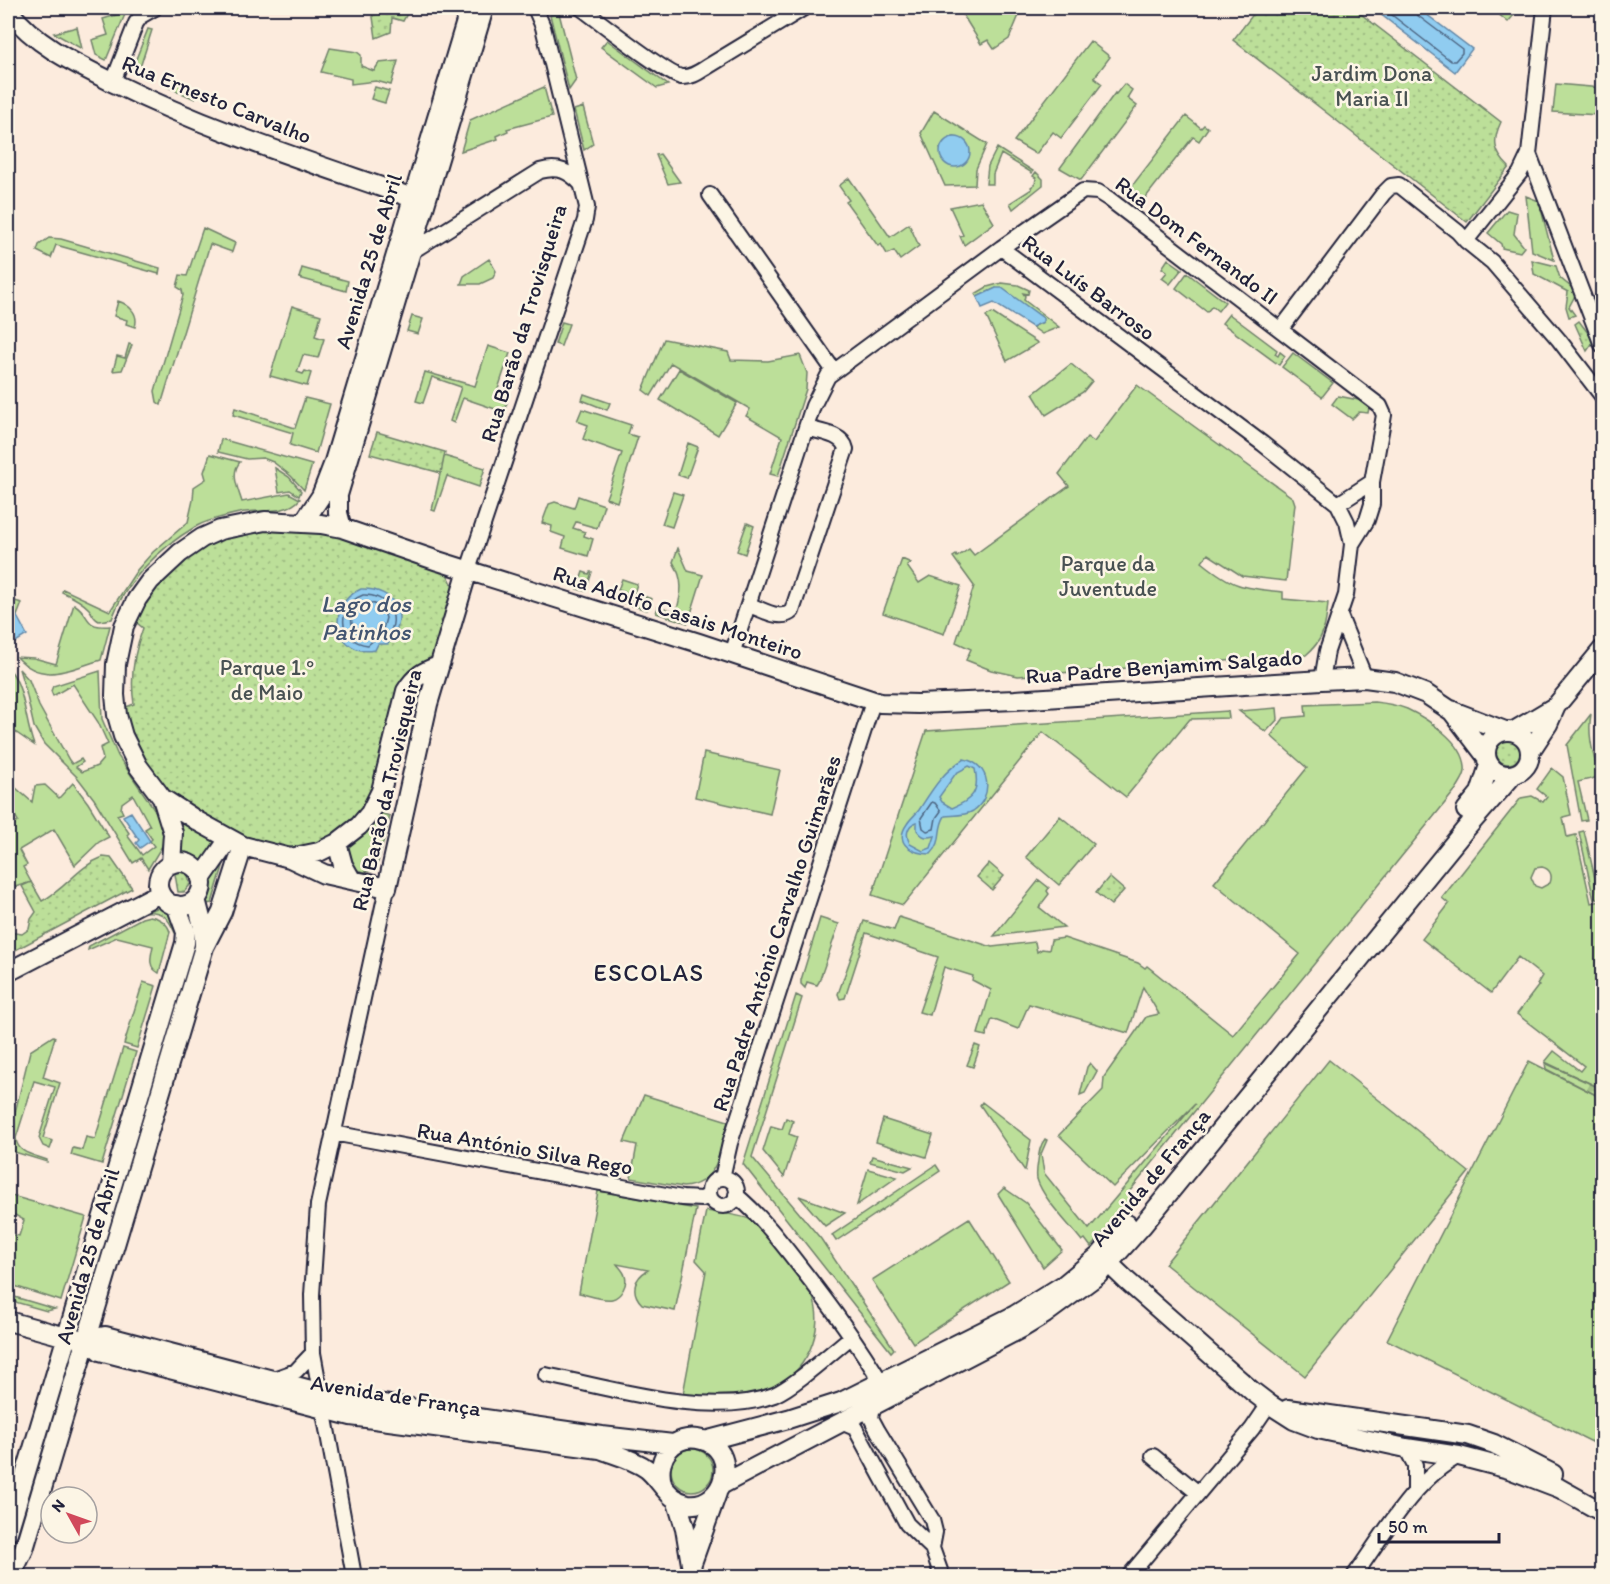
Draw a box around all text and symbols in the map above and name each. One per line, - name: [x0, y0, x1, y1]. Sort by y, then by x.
- street label: Rua Ernesto Carvalho: [118, 49, 316, 150]
- park label: Jardim Dona Maria II: [1312, 60, 1433, 112]
- street label: Avenida 25 de Abril: [329, 170, 408, 352]
- street label: Rua Dom Fernando II: [1110, 170, 1284, 311]
- street label: Rua Barão da Trovisqueira: [474, 201, 573, 445]
- street label: Rua Luís Barroso: [1017, 228, 1161, 346]
- park label: Parque da Juventude: [1059, 550, 1157, 602]
- street label: Rua Adolfo Casais Monteiro: [550, 559, 806, 666]
- water label: Lago dos Patinhos: [321, 589, 412, 646]
- street label: Rua Padre Benjamim Salgado: [1025, 643, 1303, 690]
- park label: Parque 1.º de Maio: [220, 654, 314, 706]
- street label: Rua Barão da Trovisqueira: [346, 666, 428, 914]
- street label: Rua Padre António Carvalho Guimarães: [706, 752, 847, 1115]
- district label: ESCOLAS: [593, 958, 705, 987]
- street label: Avenida de França: [1085, 1102, 1216, 1252]
- street label: Rua António Silva Rego: [415, 1116, 635, 1181]
- street label: Avenida 25 de Abril: [49, 1165, 126, 1347]
- street label: Avenida de França: [309, 1369, 484, 1422]
- north arrow: [39, 1485, 99, 1545]
- text: N: [47, 1495, 69, 1516]
- scale bar: [1379, 1506, 1499, 1544]
- text: 50 m: [1388, 1516, 1428, 1538]

